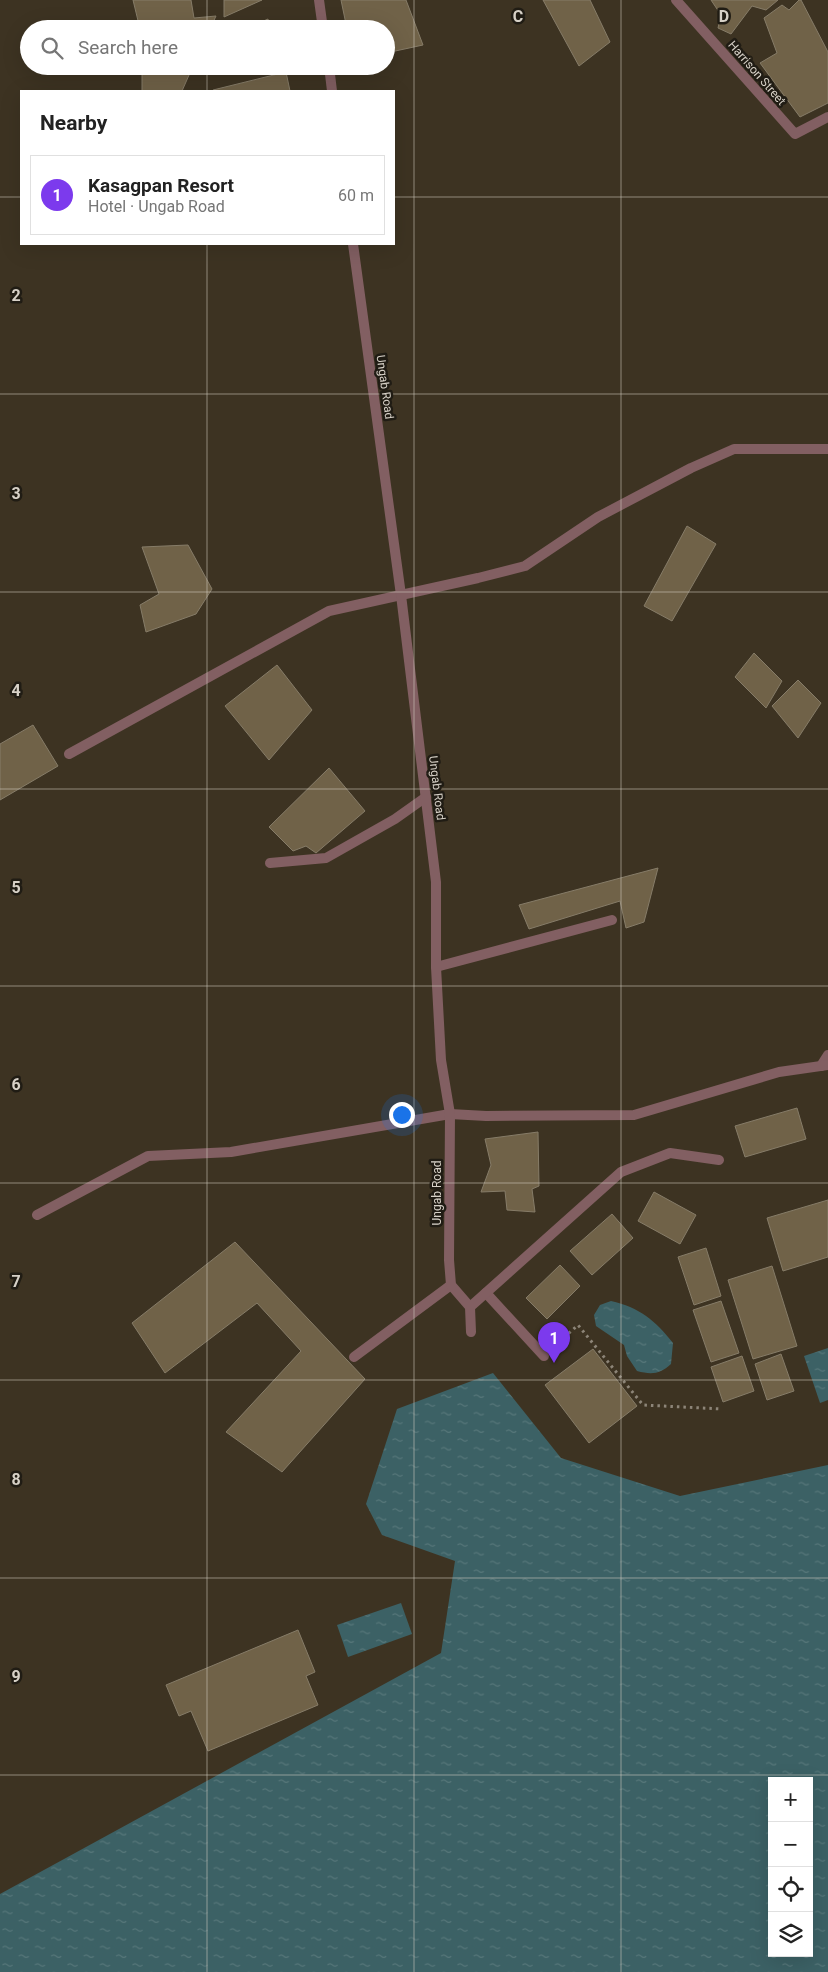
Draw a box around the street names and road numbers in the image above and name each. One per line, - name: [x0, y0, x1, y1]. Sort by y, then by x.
- street label: Harrison Street: [725, 38, 789, 108]
- street label: Ungab Road: [374, 354, 396, 420]
- street label: Ungab Road: [426, 755, 448, 821]
- street label: Ungab Road: [430, 1161, 444, 1225]

